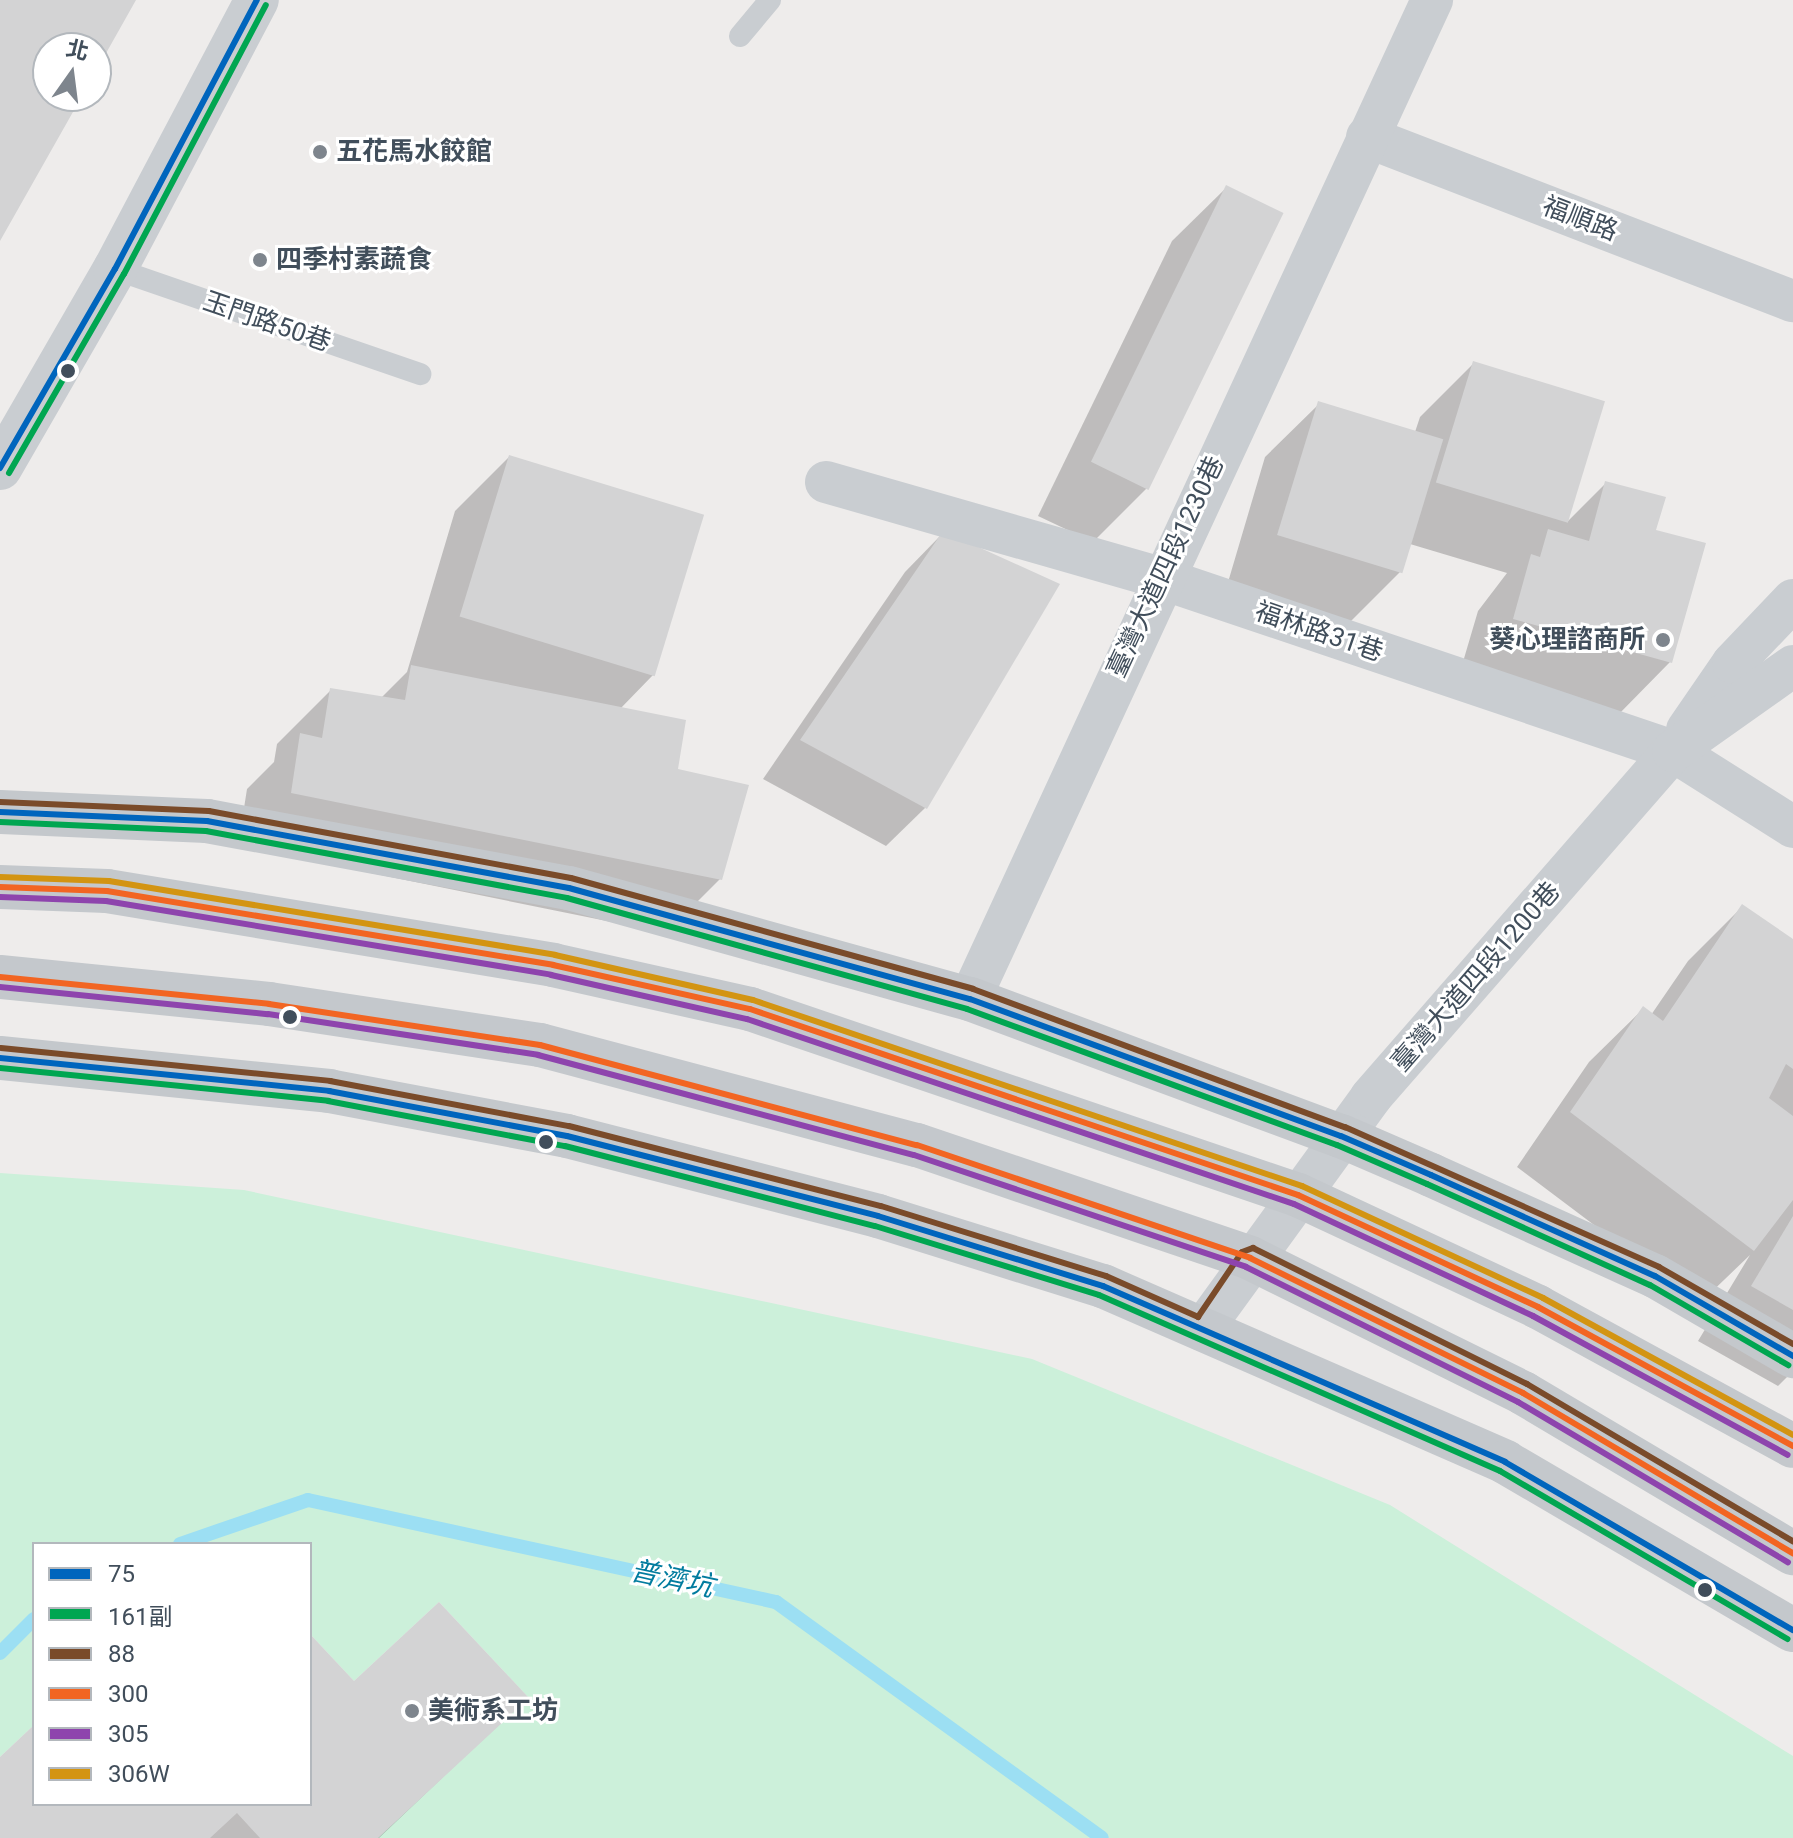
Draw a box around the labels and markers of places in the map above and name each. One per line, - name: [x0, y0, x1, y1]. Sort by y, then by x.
- place label: 五花馬水餃館: [336, 136, 492, 168]
- marker: 五花馬水餃館: [311, 143, 329, 161]
- place label: 四季村素蔬食: [276, 244, 432, 276]
- marker: 四季村素蔬食: [251, 251, 269, 269]
- unlabelled marker: [60, 363, 76, 379]
- place label: 葵心理諮商所: [1489, 624, 1645, 656]
- marker: 葵心理諮商所: [1652, 629, 1674, 651]
- unlabelled marker: [282, 1009, 298, 1025]
- unlabelled marker: [538, 1134, 554, 1150]
- unlabelled marker: [1697, 1582, 1713, 1598]
- place label: 美術系工坊: [428, 1695, 558, 1727]
- marker: 美術系工坊: [403, 1702, 421, 1720]

